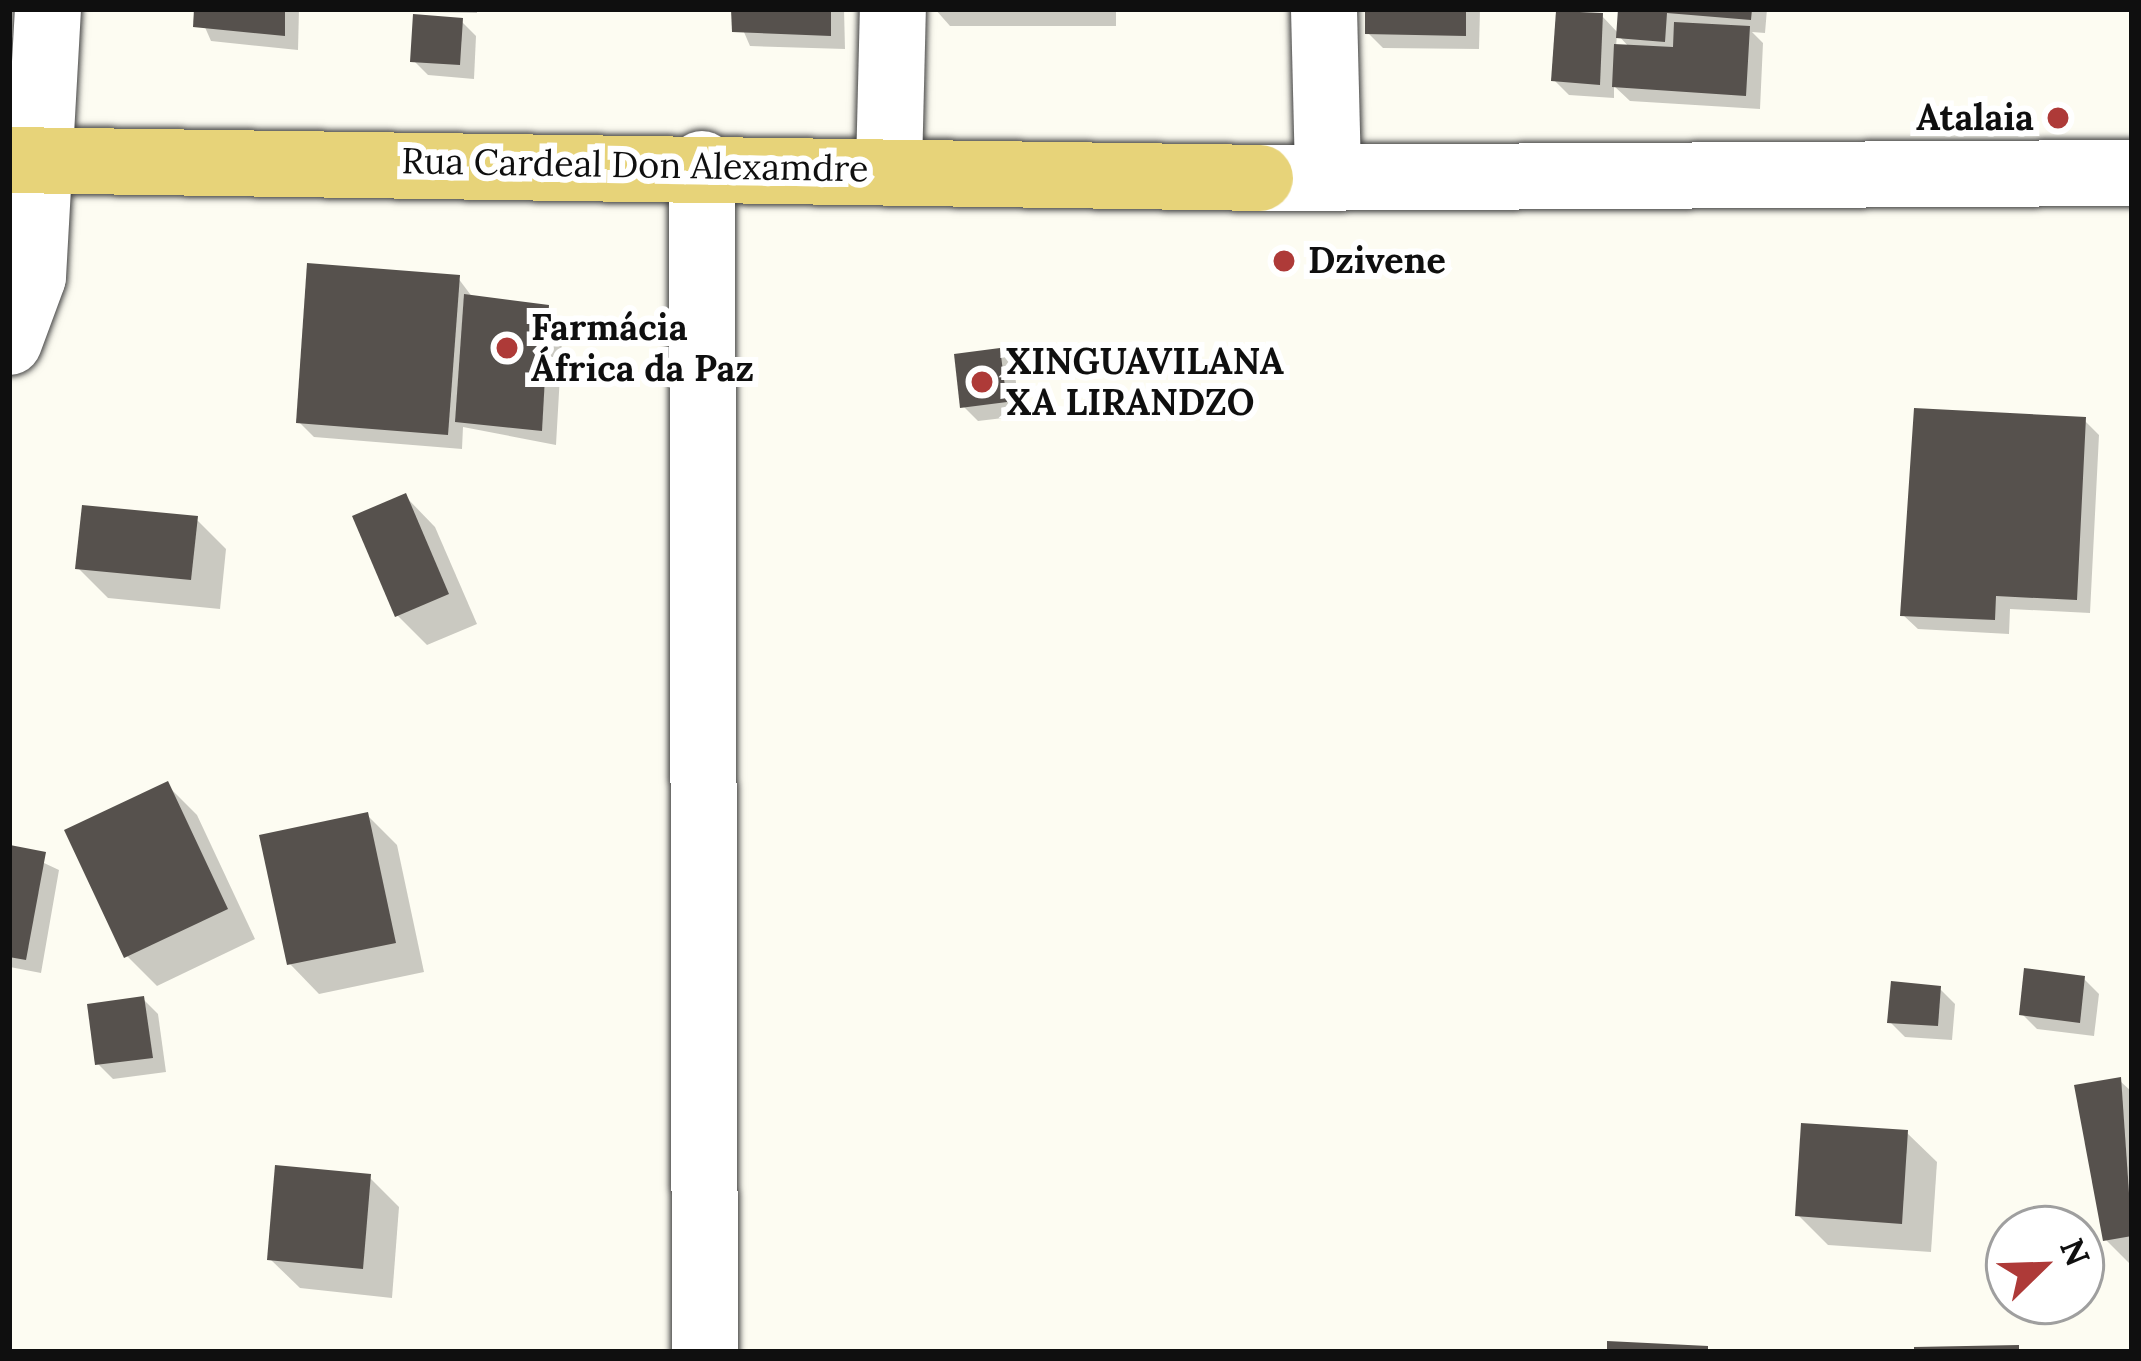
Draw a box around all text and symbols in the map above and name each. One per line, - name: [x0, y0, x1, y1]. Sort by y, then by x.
- place label: Atalaia: [1916, 96, 2034, 140]
- marker: Atalaia: [2045, 105, 2071, 131]
- street label: Rua Cardeal Don Alexamdre: [401, 139, 869, 191]
- place label: Dzivene: [1308, 239, 1446, 283]
- marker: Dzivene: [1271, 248, 1297, 274]
- place label: Farmácia África da Paz: [531, 305, 754, 390]
- marker: Farmácia África da Paz: [494, 335, 520, 361]
- place label: XINGUAVILANA XA LIRANDZO: [1006, 339, 1284, 424]
- marker: XINGUAVILANA XA LIRANDZO: [969, 369, 995, 395]
- north arrow: [1985, 1205, 2105, 1325]
- text: N: [2051, 1232, 2100, 1272]

